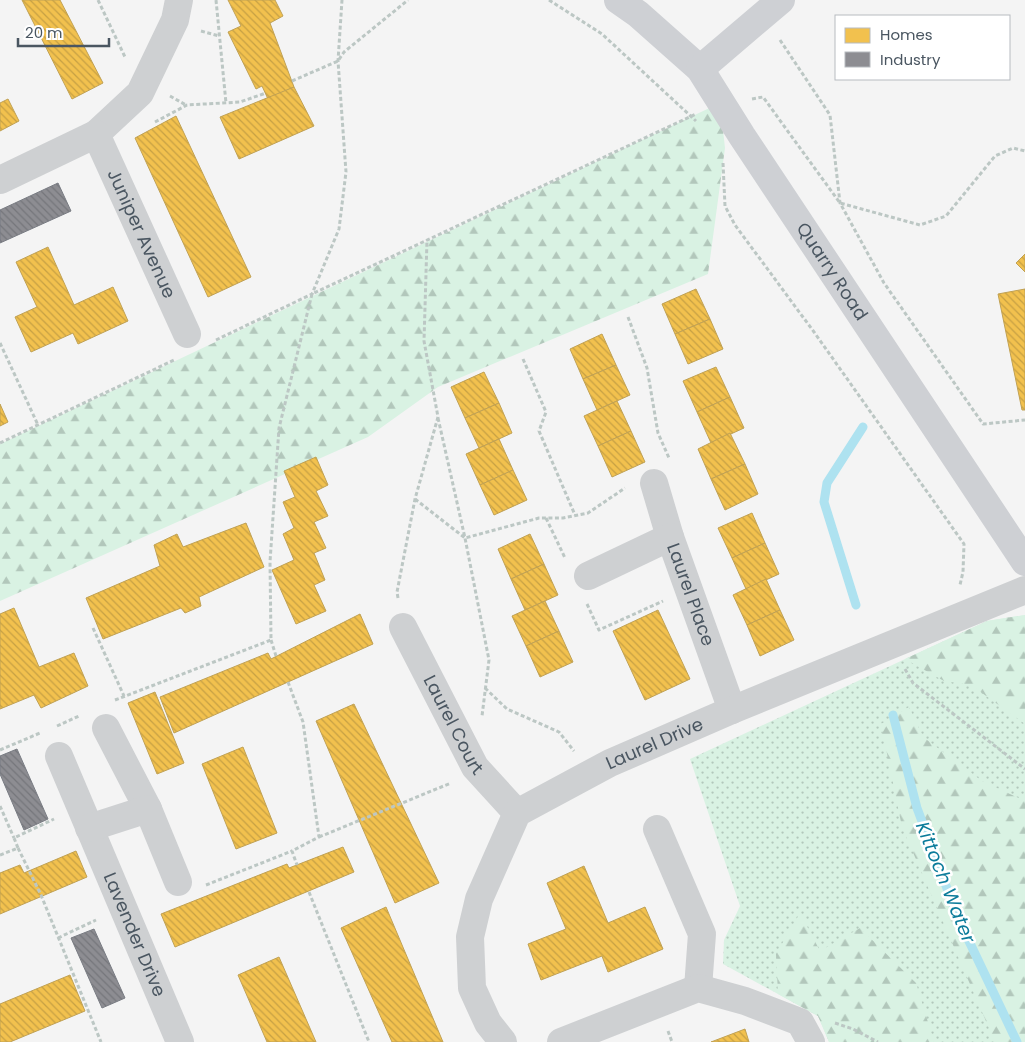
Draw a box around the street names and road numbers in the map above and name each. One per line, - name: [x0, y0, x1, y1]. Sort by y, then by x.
- street label: Juniper Avenue: [102, 165, 182, 302]
- street label: Quarry Road: [791, 217, 874, 325]
- street label: Laurel Place: [661, 539, 721, 649]
- street label: Laurel Court: [418, 670, 489, 780]
- street label: Laurel Drive: [602, 711, 707, 775]
- street label: Lavender Drive: [98, 868, 172, 1001]

